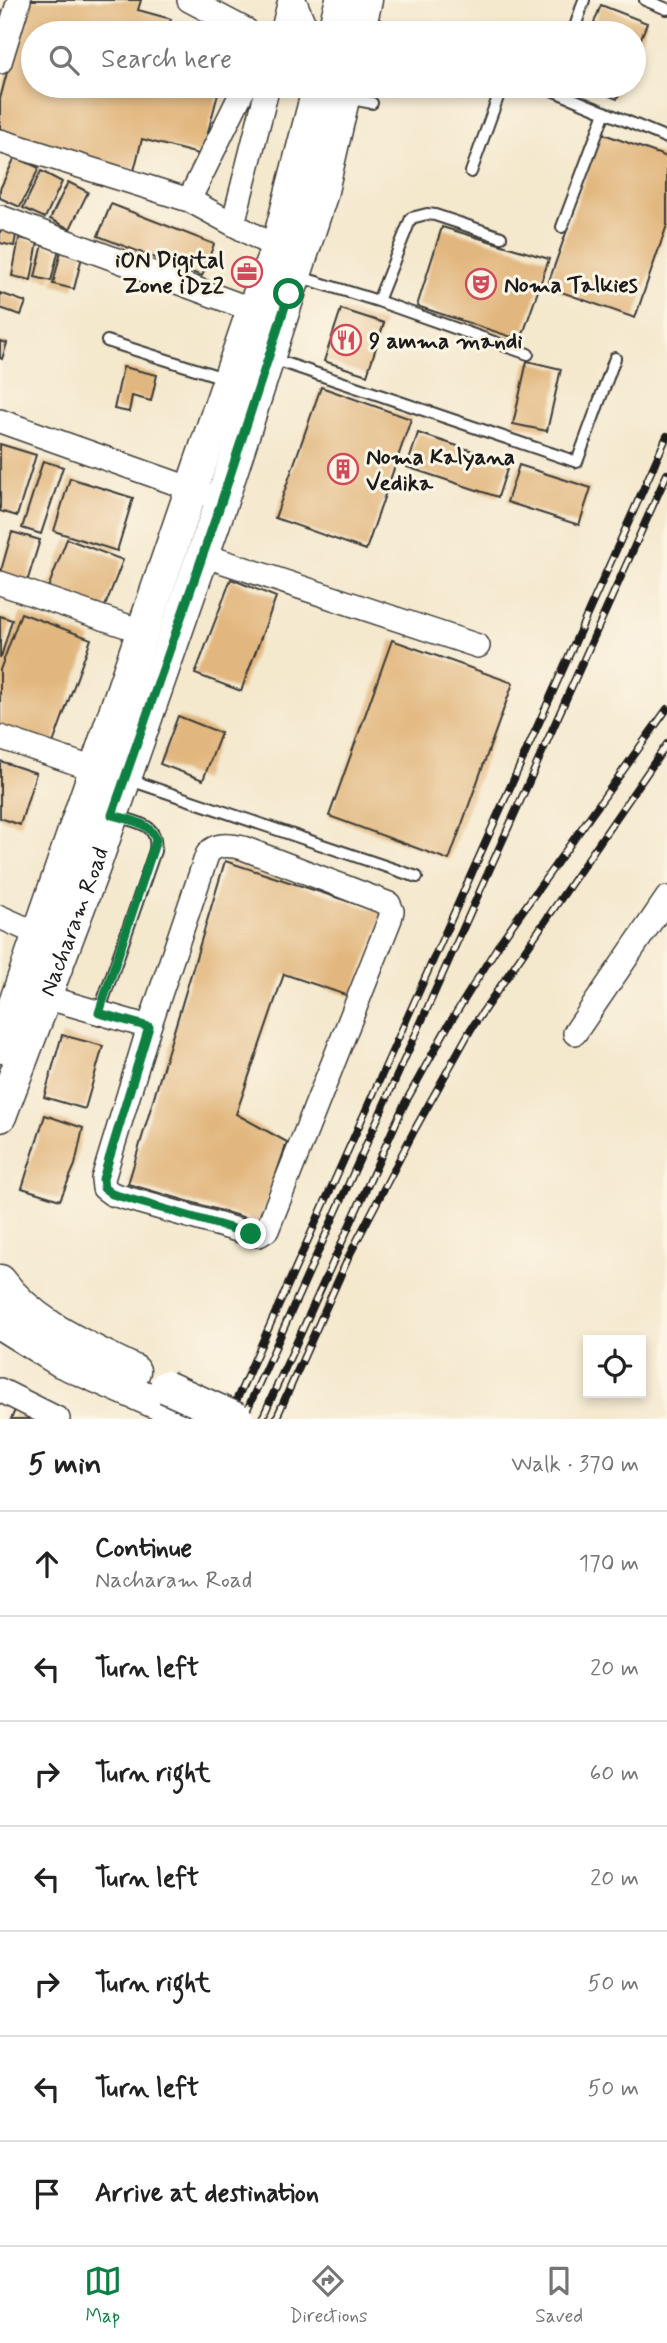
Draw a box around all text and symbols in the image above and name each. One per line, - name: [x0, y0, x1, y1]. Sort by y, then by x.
- search box: [21, 21, 646, 98]
- icon: search: [45, 41, 83, 79]
- text: Search here: [101, 43, 232, 77]
- place label: iON Digital Zone iDz2: [115, 246, 225, 302]
- office icon: iON Digital Zone iDz2: [230, 255, 264, 289]
- theatre icon: Noma Talkies: [464, 267, 498, 301]
- place label: Noma Talkies: [504, 271, 638, 301]
- route start: [273, 278, 304, 309]
- restaurant icon: 9 amma mandi: [329, 323, 363, 357]
- place label: 9 amma mandi: [369, 327, 523, 357]
- place label: Noma Kalyana Vedika: [366, 443, 515, 499]
- building icon: Noma Kalyana Vedika: [326, 452, 360, 486]
- street label: Nacharam Road: [33, 843, 117, 1001]
- route end: [235, 1218, 266, 1249]
- map controls: [583, 1335, 646, 1398]
- button: locate: [583, 1335, 646, 1398]
- text: 5 min: [28, 1445, 102, 1484]
- text: Walk · 370 m: [511, 1450, 639, 1480]
- text: Continue: [95, 1532, 192, 1566]
- icon: ahead: [28, 1545, 66, 1583]
- text: 170 m: [579, 1549, 639, 1579]
- text: Nacharam Road: [95, 1566, 252, 1596]
- icon: left: [28, 1650, 66, 1688]
- text: Turn left: [95, 1652, 199, 1686]
- text: 20 m: [590, 1654, 639, 1684]
- icon: right: [28, 1755, 66, 1793]
- text: Turn right: [95, 1757, 211, 1791]
- text: 60 m: [590, 1759, 639, 1789]
- icon: left: [28, 1860, 66, 1898]
- text: Turn left: [95, 1862, 199, 1896]
- text: 20 m: [590, 1864, 639, 1894]
- icon: right: [28, 1965, 66, 2003]
- text: Turn right: [95, 1967, 211, 2001]
- text: 50 m: [588, 1969, 639, 1999]
- icon: left: [28, 2070, 66, 2108]
- text: Turn left: [95, 2072, 199, 2106]
- text: 50 m: [588, 2074, 639, 2104]
- icon: arrive: [28, 2175, 66, 2213]
- text: Arrive at destination: [95, 2177, 319, 2211]
- tab: Map: [84, 2262, 122, 2329]
- tab: Directions: [289, 2262, 368, 2329]
- tab: Saved: [535, 2262, 583, 2329]

